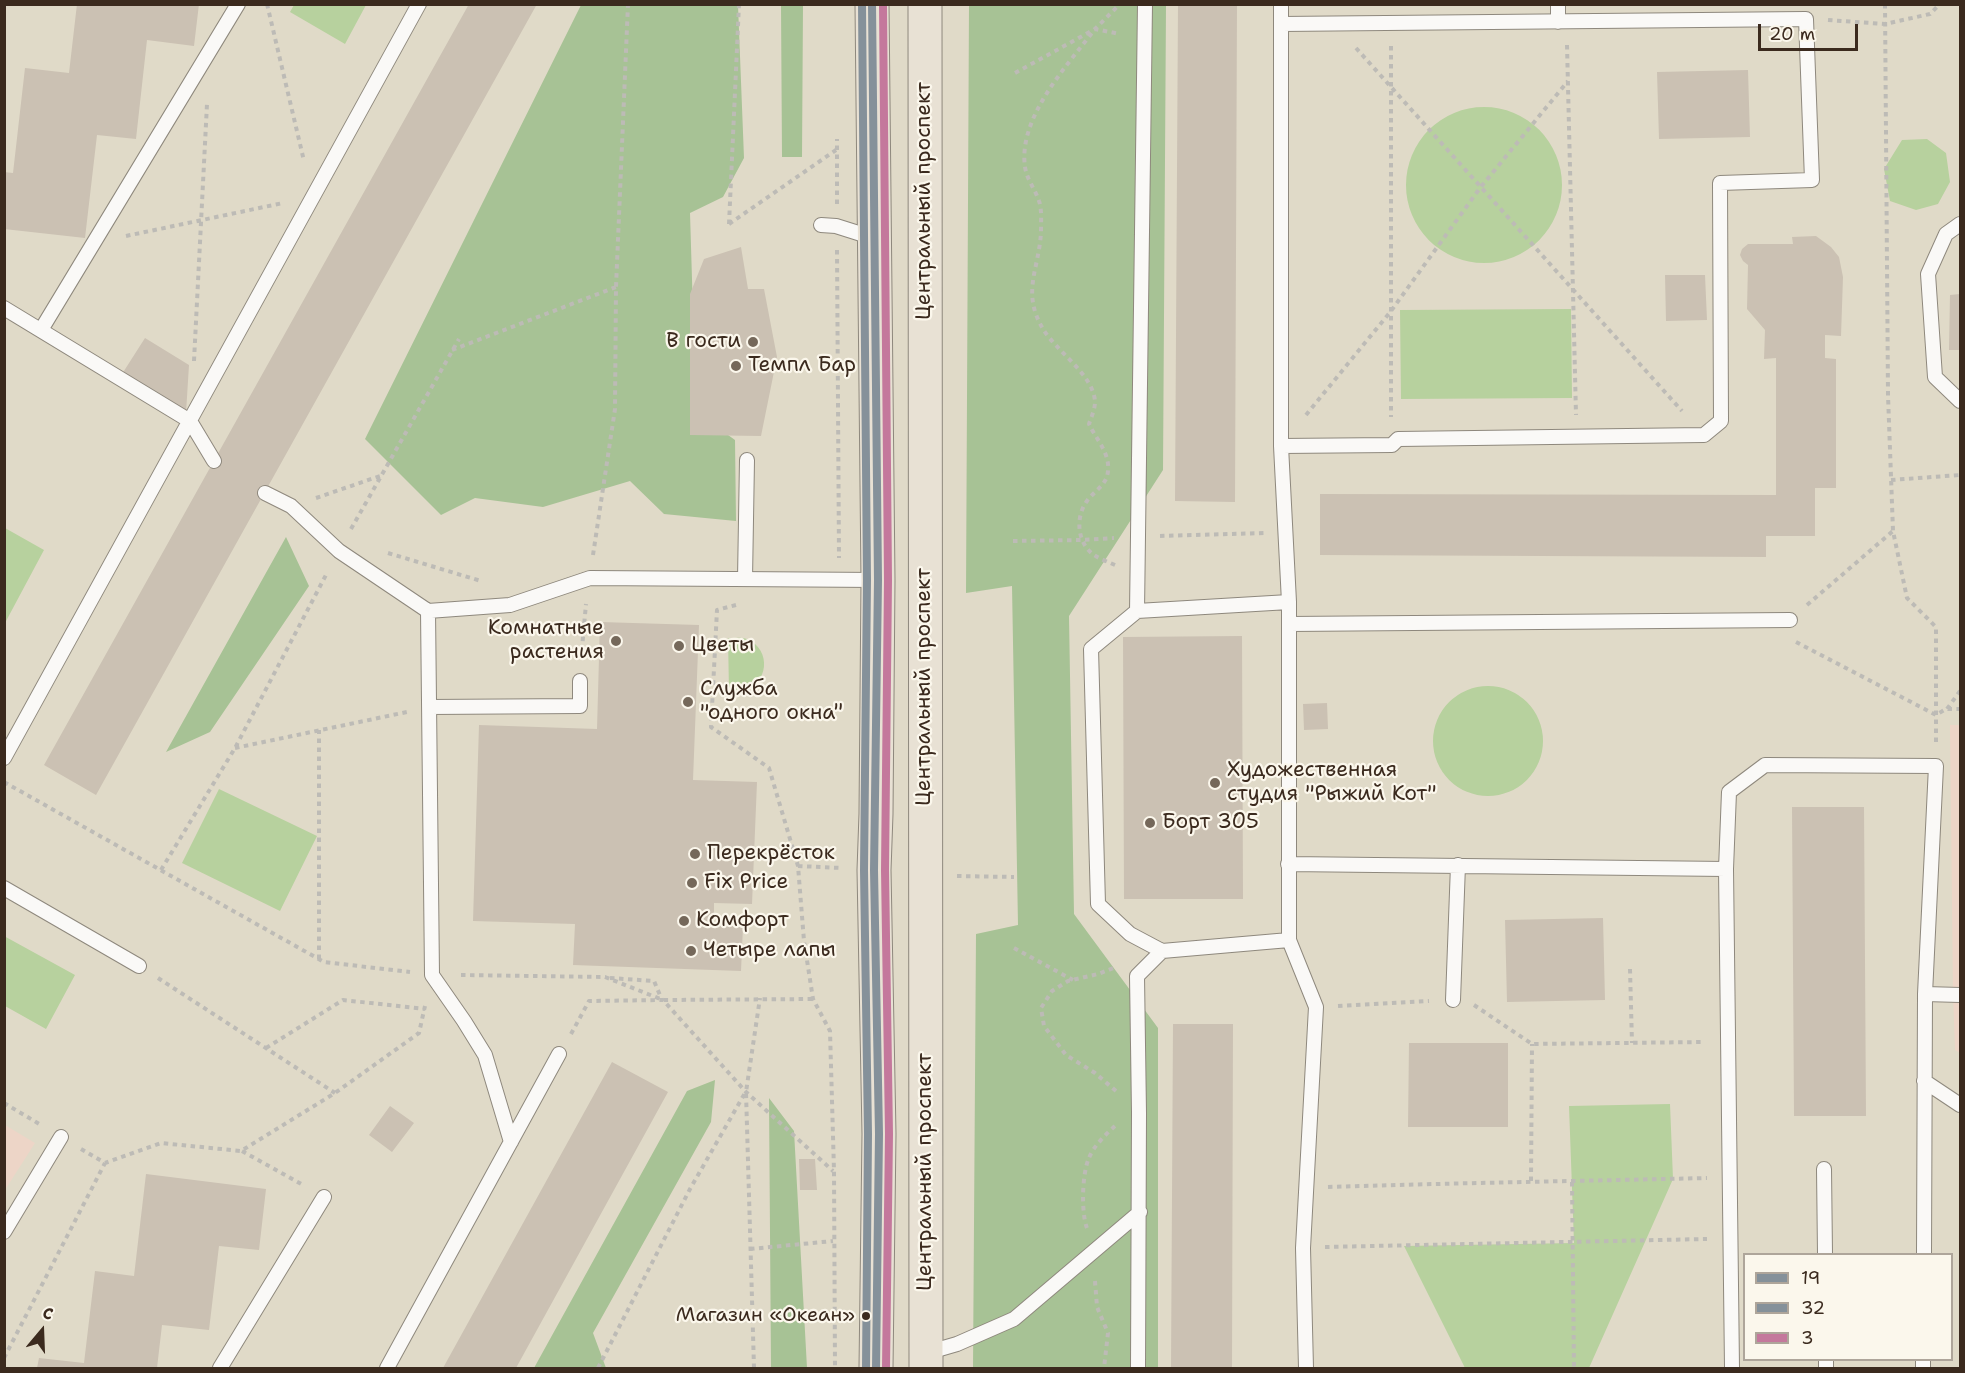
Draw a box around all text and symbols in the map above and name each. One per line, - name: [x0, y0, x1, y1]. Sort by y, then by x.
- scale bar: [1761, 12, 1862, 50]
- text: 20 m: [1769, 22, 1815, 46]
- street label: Центральный проспект: [912, 82, 938, 320]
- place label: В гости: [666, 329, 741, 355]
- marker: В гости: [746, 335, 760, 349]
- place label: Темпл Бар: [748, 353, 856, 379]
- marker: Темпл Бар: [729, 359, 743, 373]
- street label: Центральный проспект: [912, 568, 938, 806]
- place label: Комнатные растения: [488, 616, 604, 666]
- place label: Цветы: [691, 633, 754, 659]
- marker: Комнатные растения: [609, 634, 623, 648]
- marker: Цветы: [672, 639, 686, 653]
- place label: Служба "одного окна": [700, 677, 843, 727]
- marker: Служба "одного окна": [681, 695, 695, 709]
- place label: Художественная студия "Рыжий Кот": [1227, 758, 1437, 808]
- marker: Художественная студия "Рыжий Кот": [1208, 776, 1222, 790]
- place label: Борт 305: [1162, 810, 1259, 836]
- marker: Борт 305: [1143, 816, 1157, 830]
- place label: Перекрёсток: [707, 841, 835, 867]
- marker: Перекрёсток: [688, 847, 702, 861]
- place label: Fix Price: [704, 870, 788, 896]
- marker: Fix Price: [685, 876, 699, 890]
- place label: Комфорт: [696, 908, 789, 934]
- marker: Комфорт: [677, 914, 691, 928]
- place label: Четыре лапы: [703, 938, 836, 964]
- marker: Четыре лапы: [684, 944, 698, 958]
- street label: Центральный проспект: [913, 1053, 939, 1291]
- legend: [1743, 1253, 1953, 1361]
- text: 19: [1801, 1266, 1820, 1290]
- text: 32: [1801, 1296, 1825, 1320]
- north arrow: [12, 1301, 72, 1361]
- text: С: [40, 1302, 56, 1325]
- place label: Магазин «Океан»: [676, 1304, 855, 1328]
- marker: Магазин «Океан»: [860, 1310, 872, 1322]
- text: 3: [1801, 1326, 1814, 1350]

